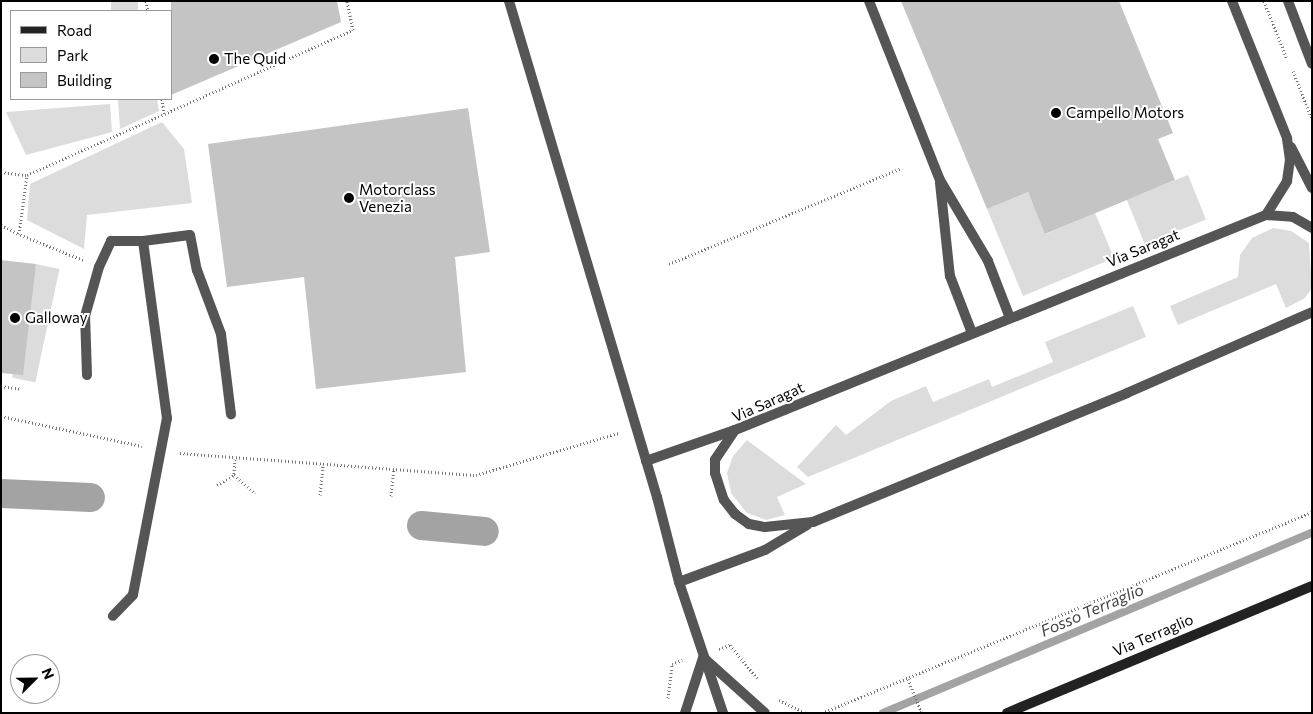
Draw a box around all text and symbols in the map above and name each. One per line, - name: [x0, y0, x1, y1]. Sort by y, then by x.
- legend: [10, 10, 172, 100]
- text: Road: [57, 21, 92, 39]
- text: Park: [57, 46, 88, 64]
- place label: The Quid: [224, 50, 286, 68]
- marker: The Quid: [208, 53, 220, 65]
- text: Building: [57, 71, 112, 89]
- place label: Campello Motors: [1066, 104, 1184, 122]
- marker: Campello Motors: [1050, 107, 1062, 119]
- place label: Motorclass Venezia: [359, 180, 436, 215]
- marker: Motorclass Venezia: [343, 192, 355, 204]
- street label: Via Saragat: [1104, 225, 1182, 271]
- place label: Galloway: [25, 309, 87, 327]
- marker: Galloway: [9, 312, 21, 324]
- street label: Via Saragat: [729, 378, 807, 426]
- water label: Fosso Terraglio: [1038, 580, 1146, 640]
- street label: Via Terraglio: [1110, 610, 1196, 660]
- north arrow: [10, 654, 60, 704]
- text: N: [38, 665, 58, 681]

